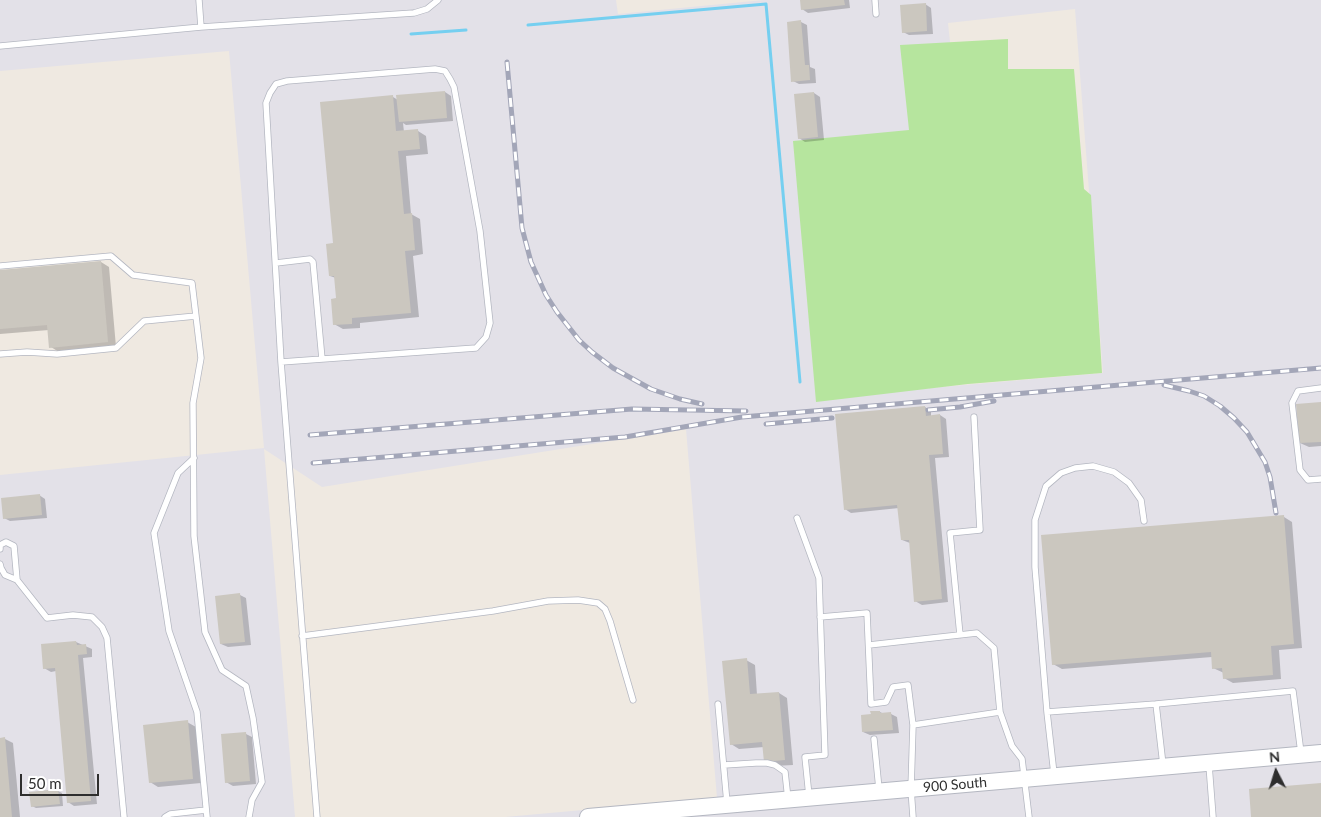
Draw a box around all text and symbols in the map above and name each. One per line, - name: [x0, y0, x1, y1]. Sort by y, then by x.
- north arrow: [1251, 747, 1301, 797]
- text: N: [1269, 748, 1281, 765]
- scale bar: [22, 764, 101, 796]
- text: 50 m: [28, 774, 62, 792]
- street label: 900 South: [922, 774, 988, 796]

